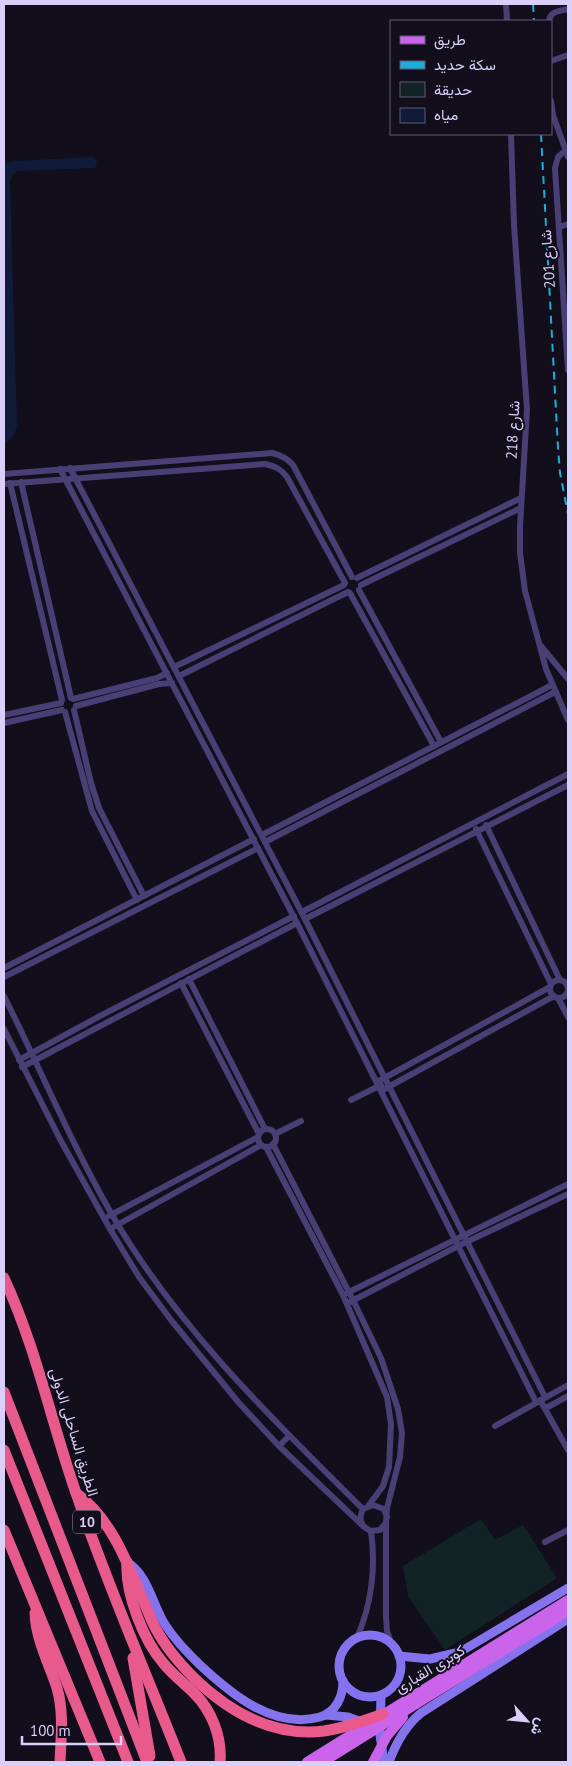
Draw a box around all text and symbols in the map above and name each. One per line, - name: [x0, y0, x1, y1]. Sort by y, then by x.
- legend: [390, 20, 552, 135]
- text: طريق: [434, 30, 466, 50]
- text: سكة حديد: [434, 55, 496, 74]
- text: حديقة: [434, 80, 472, 99]
- text: مياه: [434, 105, 458, 124]
- street label: شارع 201: [536, 229, 561, 289]
- street label: شارع 218: [501, 400, 526, 460]
- street label: الطريق الساحلى الدولى: [45, 1365, 103, 1499]
- road number: 10: [73, 1510, 101, 1534]
- street label: كوبرى القبارى: [391, 1640, 469, 1698]
- north arrow: [502, 1696, 552, 1746]
- scale bar: [22, 1714, 121, 1746]
- text: ش: [527, 1715, 550, 1739]
- text: 100 m: [30, 1721, 71, 1740]

